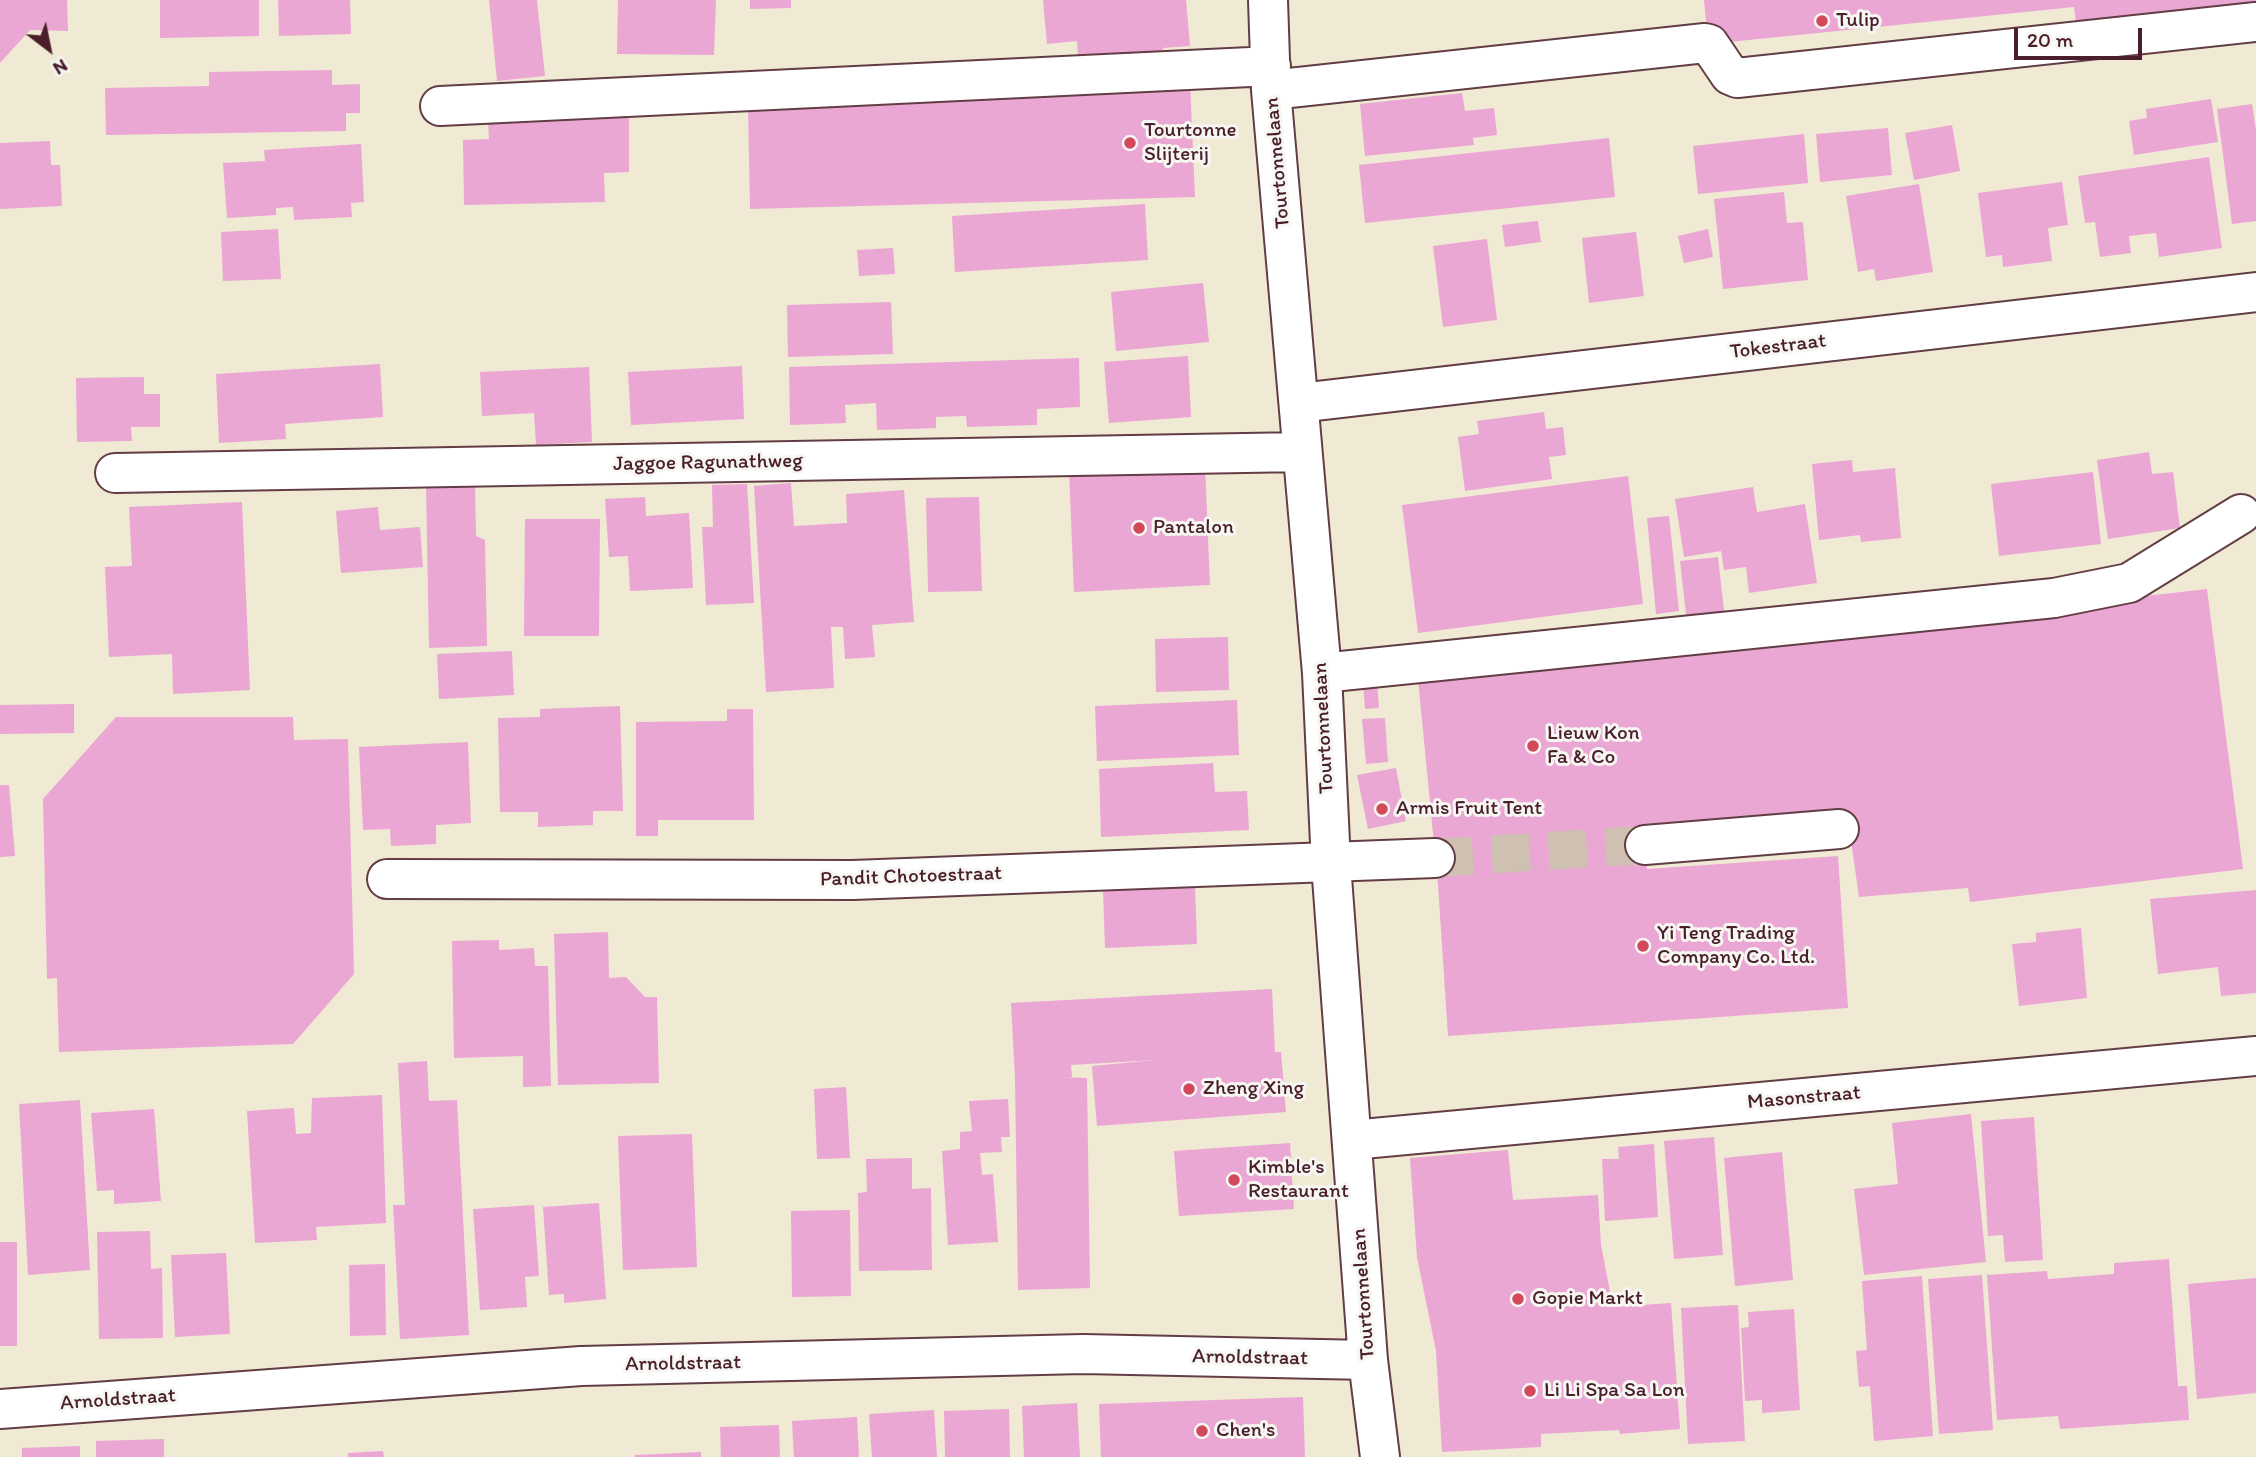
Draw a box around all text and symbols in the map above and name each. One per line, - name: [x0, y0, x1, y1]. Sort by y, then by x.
- place label: Tulip: [1836, 8, 1880, 34]
- marker: Tulip: [1814, 13, 1830, 29]
- north arrow: [14, 14, 84, 84]
- scale bar: [2018, 14, 2146, 58]
- text: 20 m: [2027, 27, 2073, 52]
- text: N: [49, 54, 72, 80]
- street label: Tourtonnelaan: [1260, 96, 1296, 230]
- place label: Tourtonne Slijterij: [1144, 118, 1237, 168]
- marker: Tourtonne Slijterij: [1122, 135, 1138, 151]
- street label: Tokestraat: [1729, 329, 1827, 365]
- street label: Jaggoe Ragunathweg: [613, 449, 803, 477]
- place label: Pantalon: [1153, 515, 1234, 541]
- marker: Pantalon: [1131, 520, 1147, 536]
- street label: Tourtonnelaan: [1308, 662, 1340, 794]
- place label: Lieuw Kon Fa & Co: [1547, 721, 1640, 771]
- marker: Lieuw Kon Fa & Co: [1525, 738, 1541, 754]
- place label: Armis Fruit Tent: [1396, 796, 1542, 822]
- marker: Armis Fruit Tent: [1374, 801, 1390, 817]
- street label: Pandit Chotoestraat: [820, 861, 1002, 893]
- place label: Yi Teng Trading Company Co. Ltd.: [1657, 921, 1815, 971]
- marker: Yi Teng Trading Company Co. Ltd.: [1635, 938, 1651, 954]
- place label: Zheng Xing: [1203, 1076, 1304, 1102]
- street label: Masonstraat: [1746, 1080, 1862, 1116]
- marker: Zheng Xing: [1181, 1081, 1197, 1097]
- place label: Kimble's Restaurant: [1248, 1155, 1349, 1205]
- marker: Kimble's Restaurant: [1226, 1172, 1242, 1188]
- street label: Tourtonnelaan: [1347, 1227, 1381, 1361]
- place label: Gopie Markt: [1532, 1286, 1643, 1312]
- marker: Gopie Markt: [1510, 1291, 1526, 1307]
- street label: Arnoldstraat: [1192, 1344, 1308, 1372]
- street label: Arnoldstraat: [625, 1350, 741, 1378]
- place label: Li Li Spa Sa Lon: [1544, 1378, 1685, 1404]
- street label: Arnoldstraat: [59, 1383, 177, 1417]
- marker: Li Li Spa Sa Lon: [1522, 1383, 1538, 1399]
- place label: Chen's: [1216, 1418, 1275, 1444]
- marker: Chen's: [1194, 1423, 1210, 1439]

